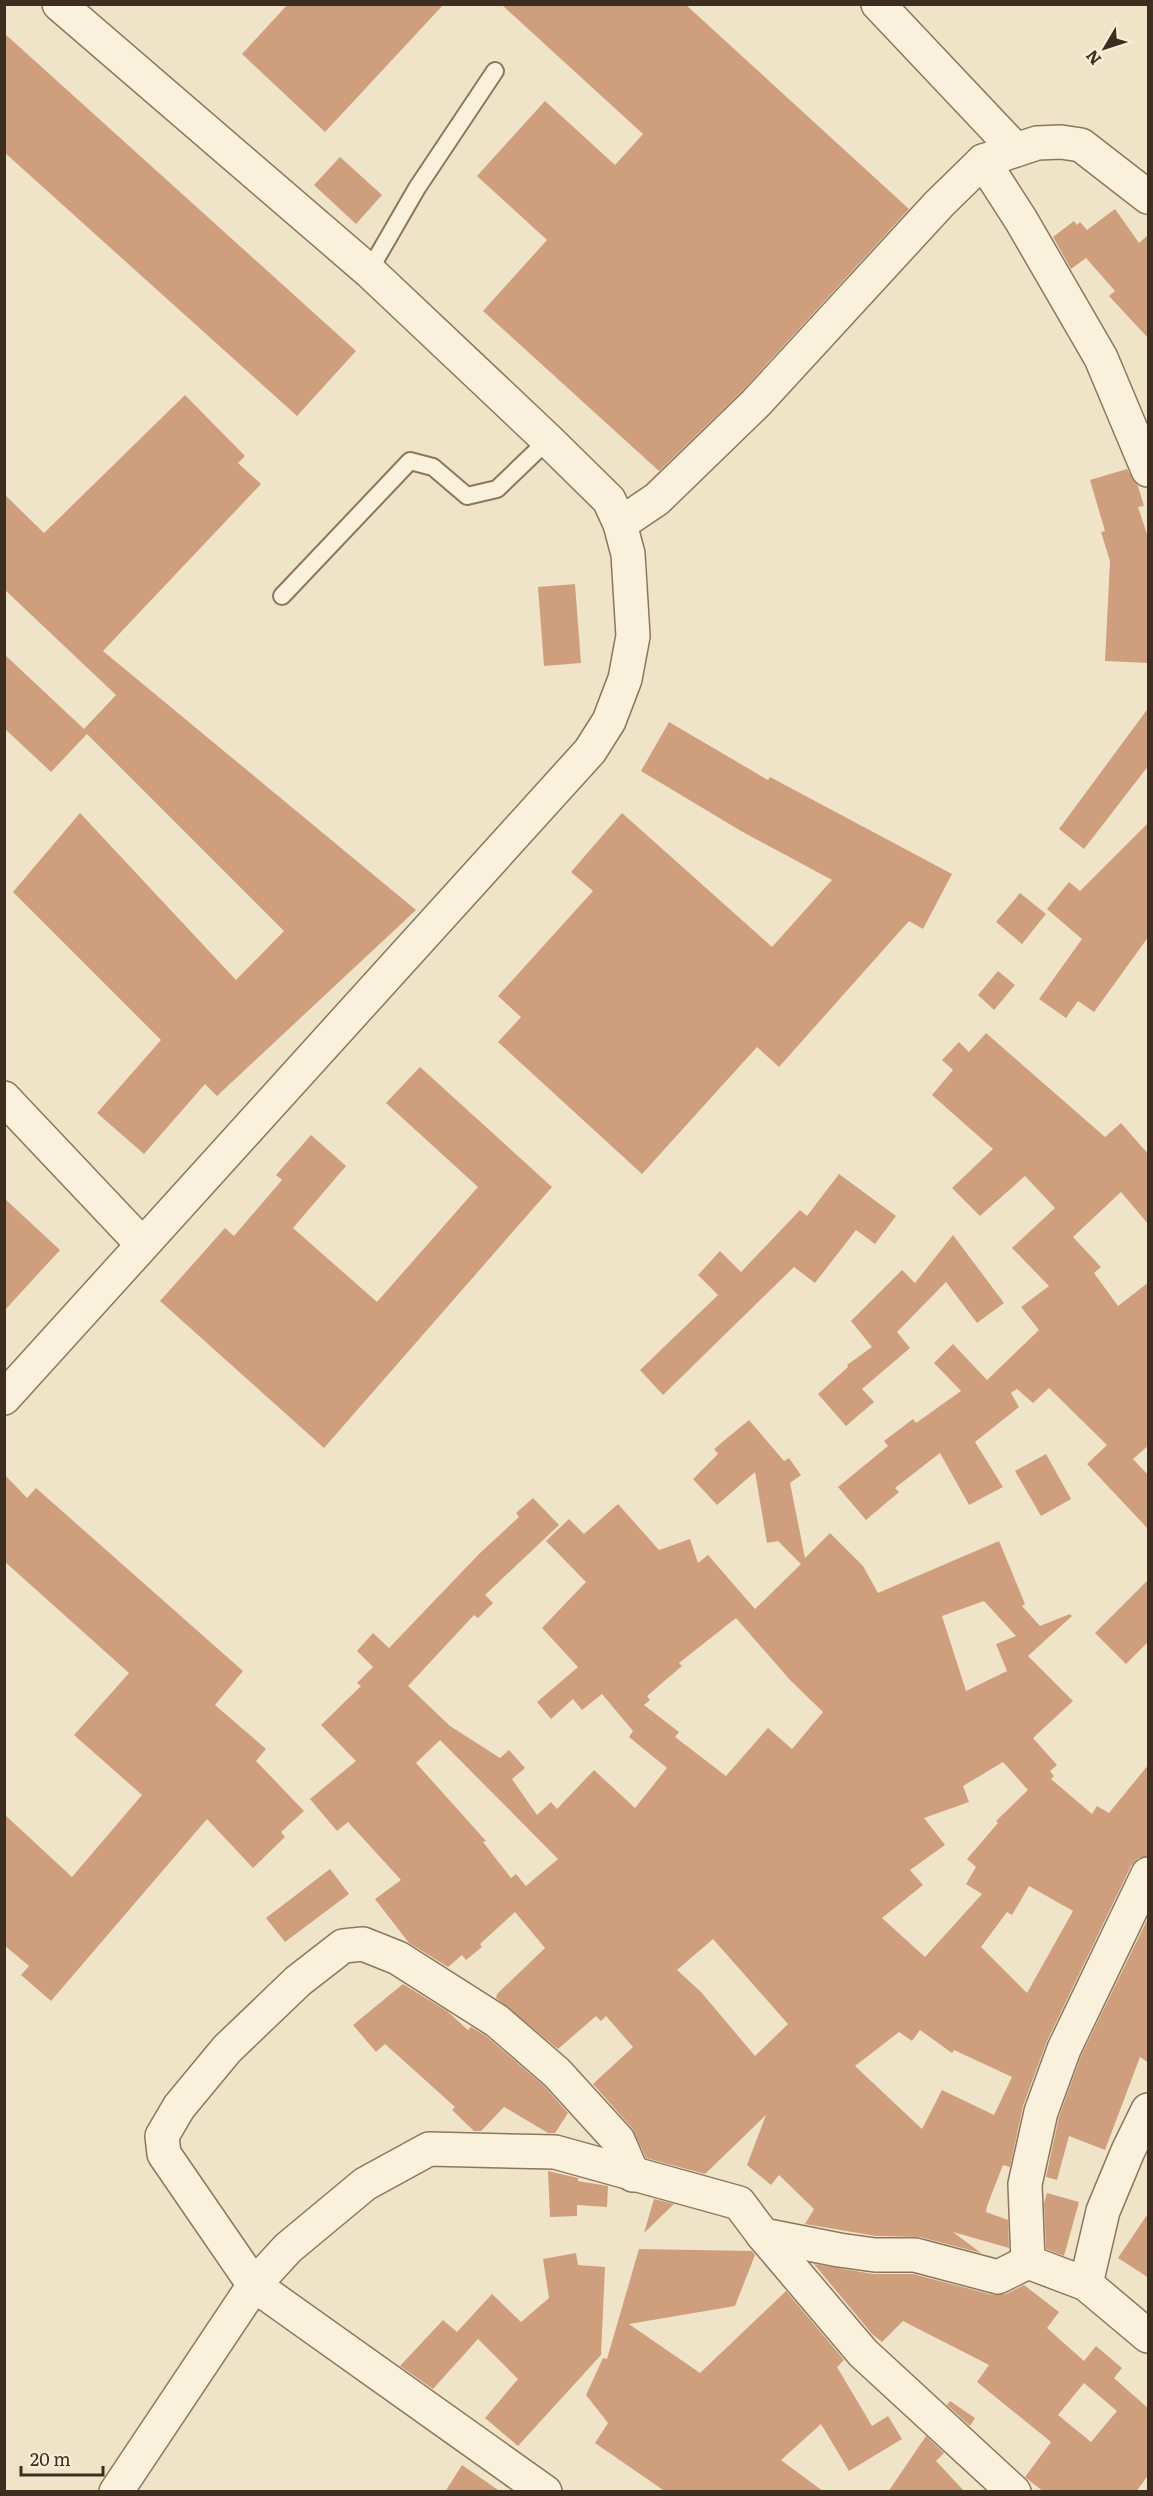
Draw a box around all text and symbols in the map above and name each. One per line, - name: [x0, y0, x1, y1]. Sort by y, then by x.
- north arrow: [1075, 18, 1135, 78]
- text: N: [1079, 45, 1106, 71]
- scale bar: [21, 2439, 104, 2477]
- text: 20 m: [30, 2445, 71, 2472]

